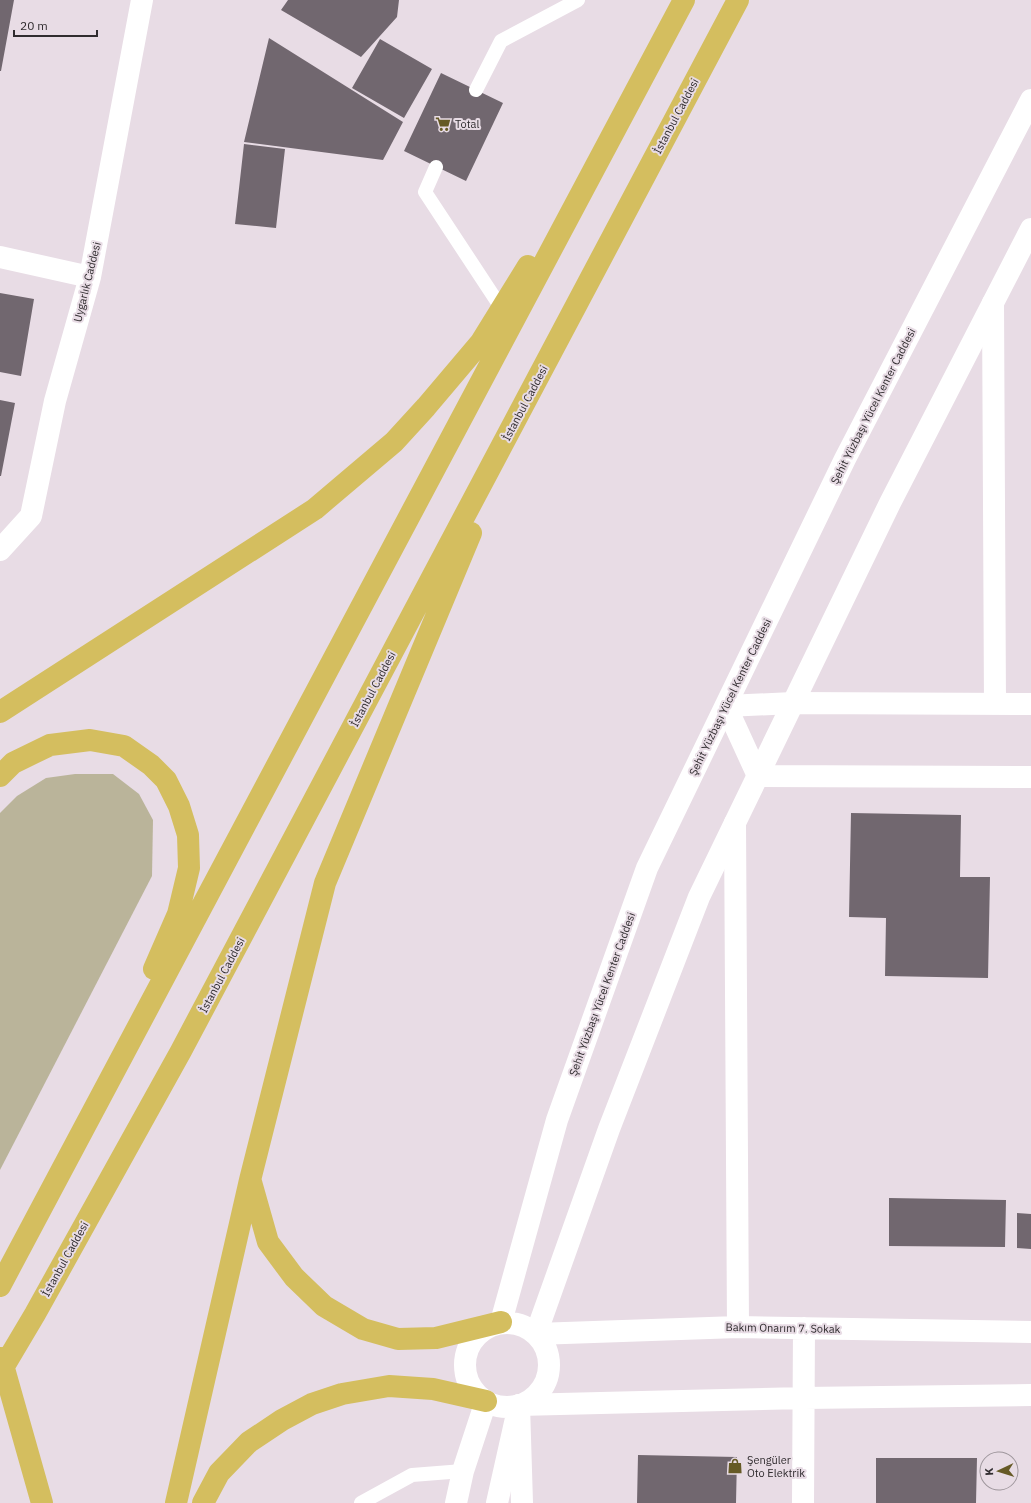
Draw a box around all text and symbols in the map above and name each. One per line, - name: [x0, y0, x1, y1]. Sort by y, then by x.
- scale bar: [14, 12, 97, 38]
- text: 20 m: [20, 18, 48, 33]
- street label: İstanbul Caddesi: [650, 76, 702, 156]
- supermarket icon: Total: [434, 115, 452, 133]
- place label: Total: [455, 117, 479, 131]
- street label: Uygarlık Caddesi: [70, 240, 104, 324]
- street label: Şehit Yüzbaşı Yücel Kenter Caddesi: [827, 326, 919, 486]
- street label: İstanbul Caddesi: [499, 363, 551, 443]
- street label: Şehit Yüzbaşı Yücel Kenter Caddesi: [686, 616, 774, 778]
- street label: İstanbul Caddesi: [347, 649, 399, 729]
- street label: Şehit Yüzbaşı Yücel Kenter Caddesi: [566, 910, 638, 1078]
- street label: İstanbul Caddesi: [196, 935, 248, 1015]
- street label: İstanbul Caddesi: [39, 1219, 91, 1299]
- street label: Bakım Onarım 7. Sokak: [725, 1320, 841, 1336]
- north arrow: [979, 1451, 1019, 1491]
- place label: Şengüler Oto Elektrik: [747, 1453, 805, 1480]
- shop icon: Şengüler Oto Elektrik: [726, 1457, 744, 1475]
- text: K: [982, 1467, 996, 1476]

